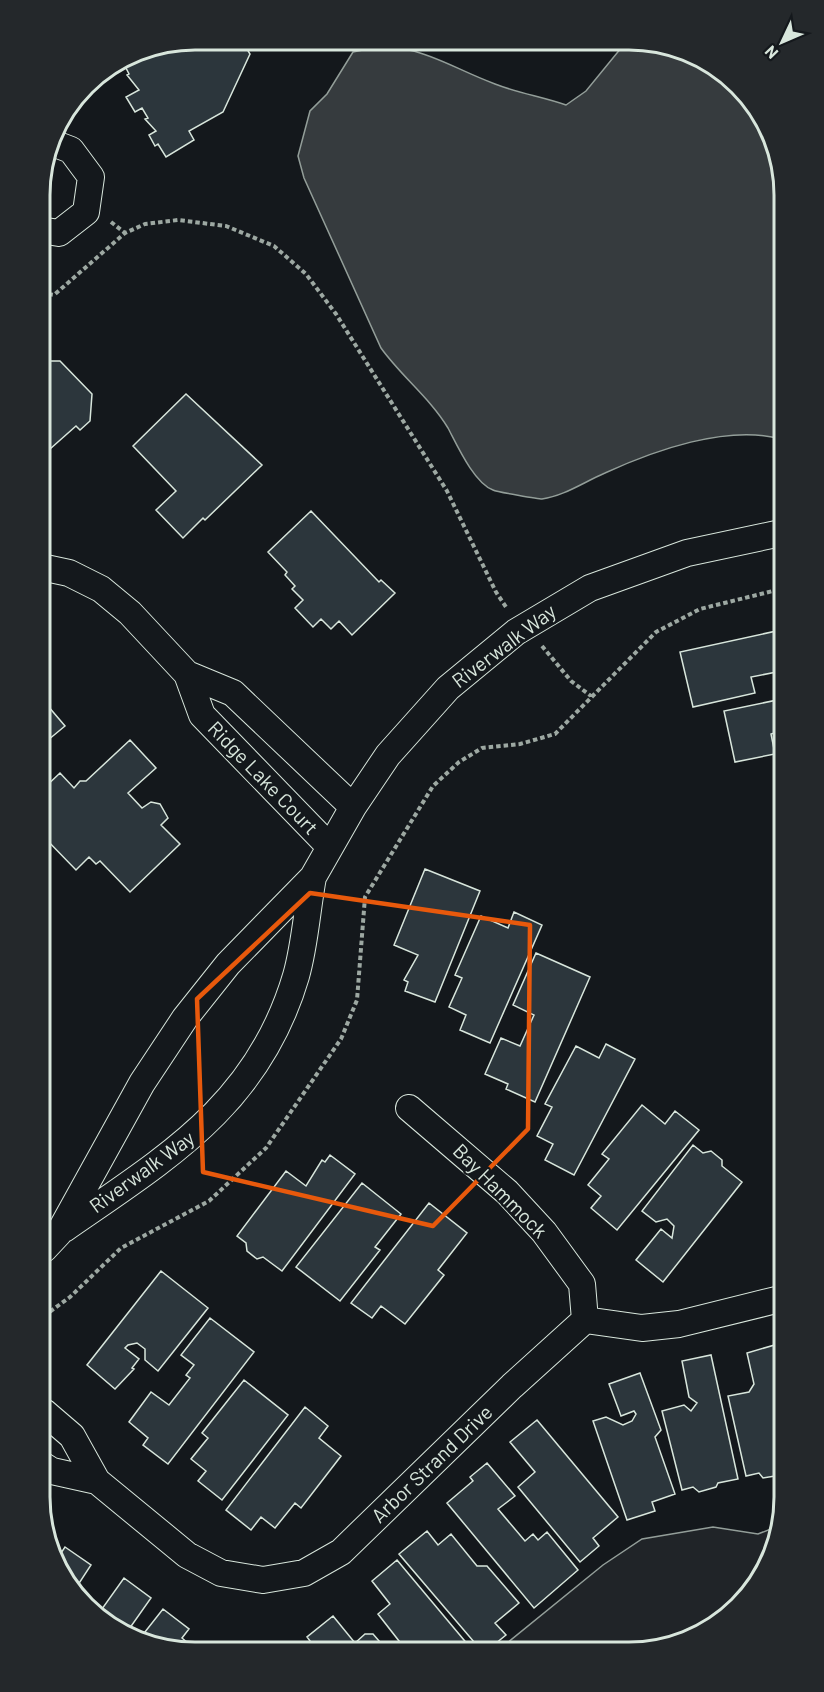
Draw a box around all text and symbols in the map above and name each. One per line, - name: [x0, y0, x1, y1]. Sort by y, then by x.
- north arrow: [752, 12, 812, 72]
- text: N: [760, 42, 781, 63]
- street label: Riverwalk Way: [447, 598, 560, 692]
- street label: Ridge Lake Court: [204, 716, 324, 839]
- street label: Riverwalk Way: [84, 1125, 199, 1217]
- street label: Bay Hammock: [449, 1138, 553, 1242]
- street label: Arbor Strand Drive: [366, 1399, 497, 1527]

